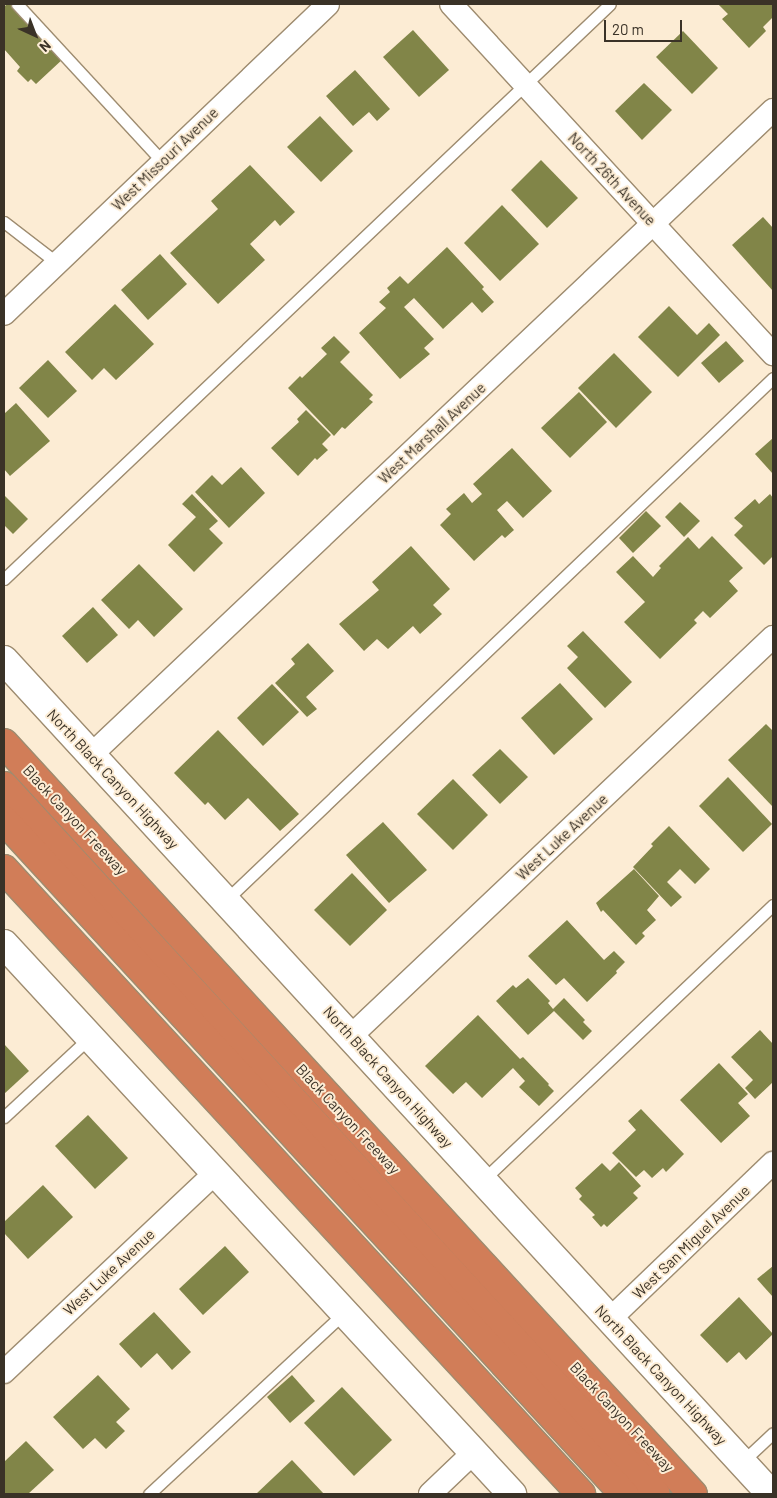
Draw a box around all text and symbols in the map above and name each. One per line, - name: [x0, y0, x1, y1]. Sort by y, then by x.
- north arrow: [10, 10, 60, 60]
- scale bar: [607, 10, 684, 42]
- text: 20 m: [612, 20, 644, 38]
- text: N: [36, 37, 55, 56]
- street label: West Missouri Avenue: [108, 104, 222, 214]
- street label: North 26th Avenue: [564, 129, 660, 229]
- street label: West Marshall Avenue: [375, 379, 489, 487]
- street label: North Black Canyon Highway: [43, 705, 183, 853]
- street label: Black Canyon Freeway: [19, 761, 131, 879]
- street label: West Luke Avenue: [513, 790, 611, 884]
- street label: North Black Canyon Highway: [320, 1002, 456, 1152]
- street label: Black Canyon Freeway: [292, 1060, 404, 1178]
- street label: West San Miguel Avenue: [629, 1181, 753, 1303]
- street label: West Luke Avenue: [60, 1225, 158, 1319]
- street label: North Black Canyon Highway: [591, 1301, 731, 1449]
- street label: Black Canyon Freeway: [566, 1358, 678, 1476]

